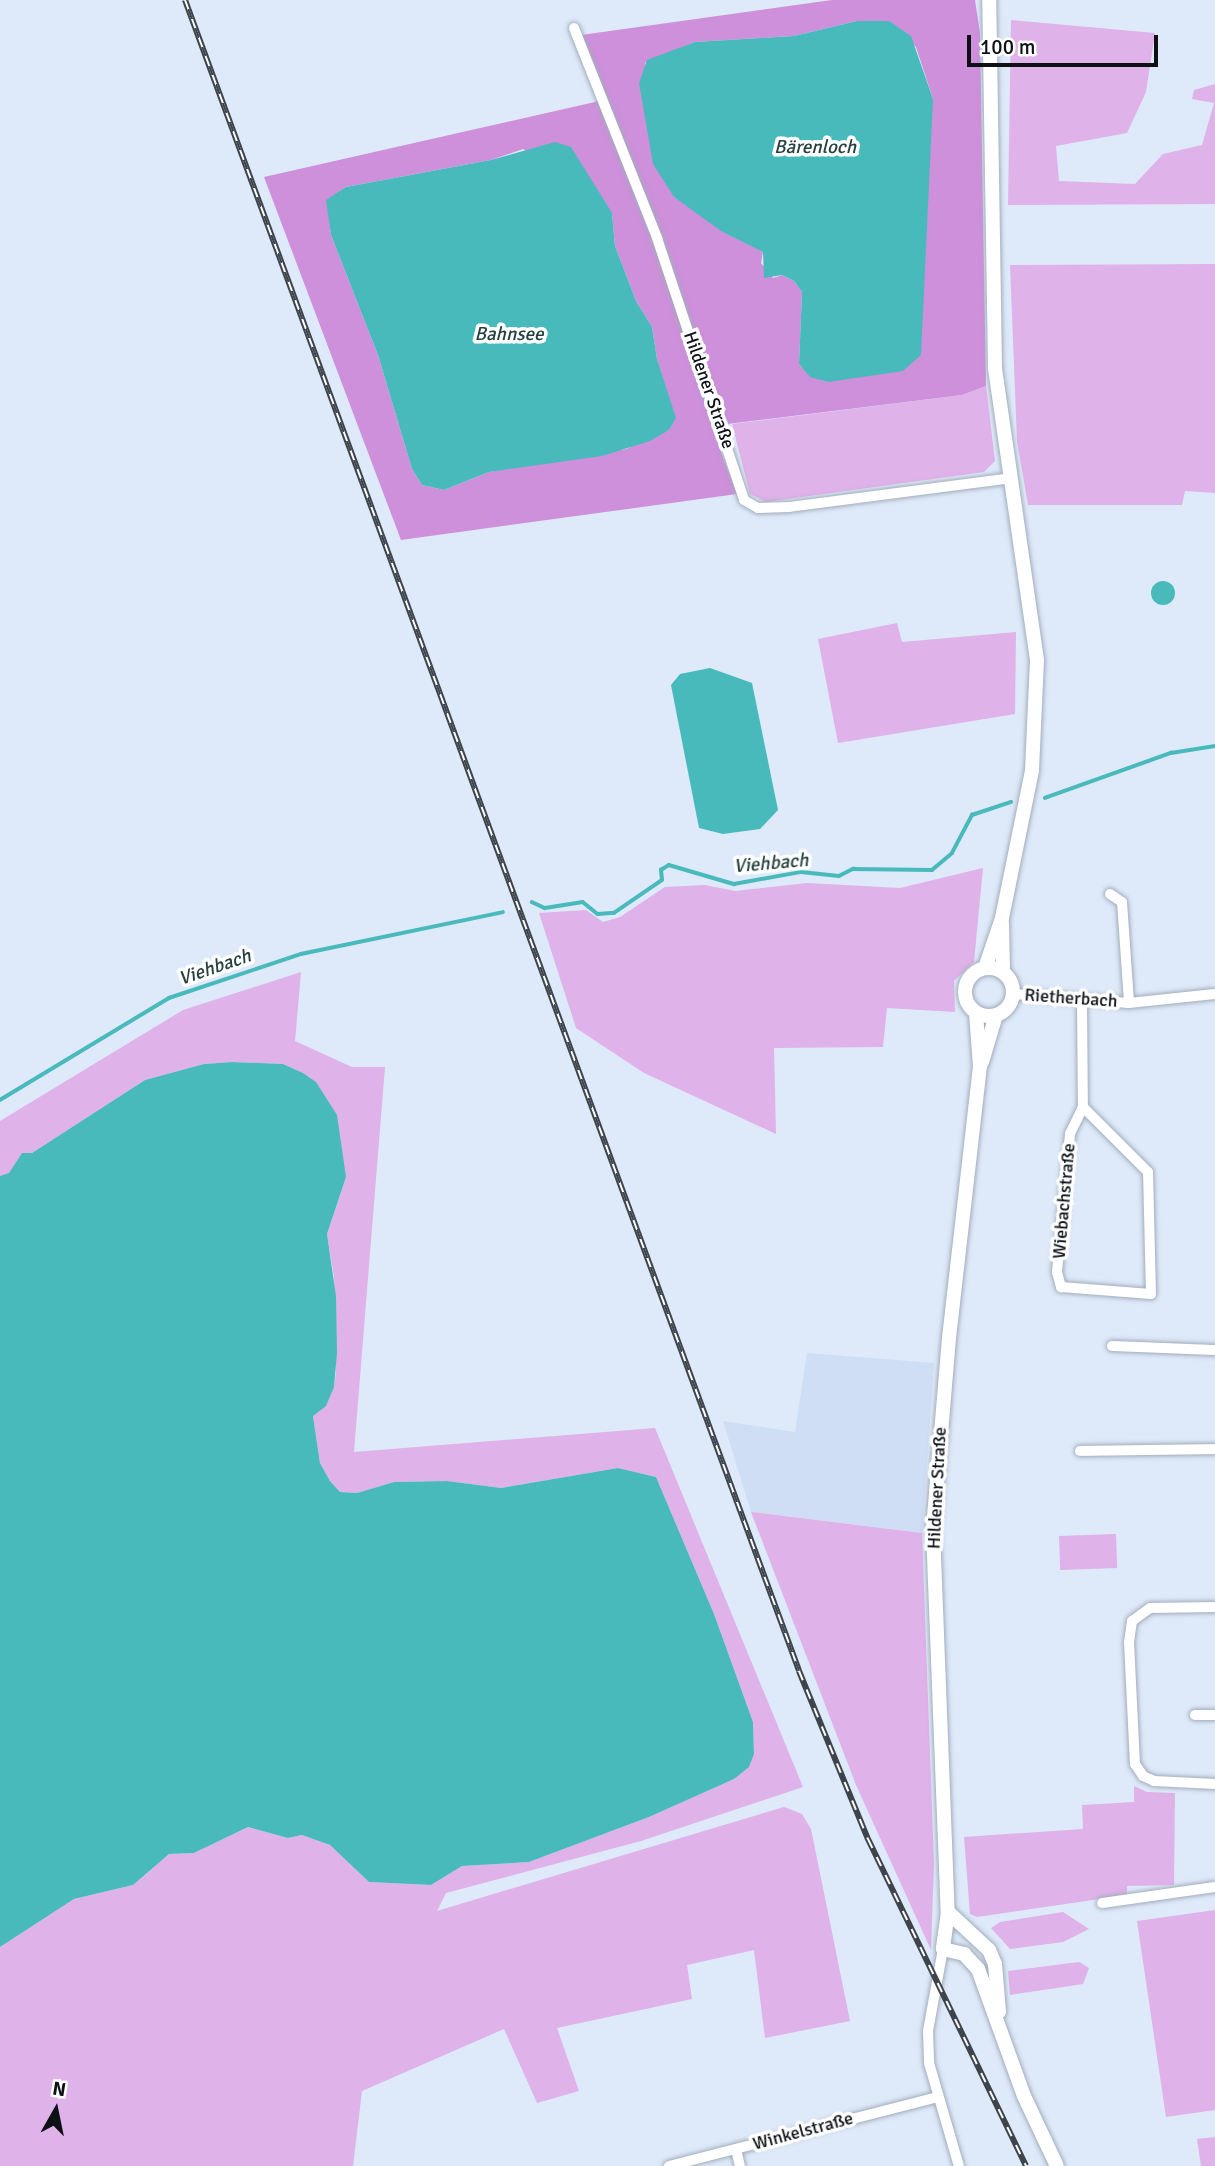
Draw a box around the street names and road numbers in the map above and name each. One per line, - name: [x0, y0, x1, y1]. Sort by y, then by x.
- street label: Hildener Straße: [679, 329, 739, 451]
- street label: Rietherbach: [1024, 984, 1118, 1012]
- street label: Wiebachstraße: [1048, 1142, 1080, 1260]
- street label: Hildener Straße: [923, 1426, 951, 1550]
- street label: Winkelstraße: [750, 2107, 856, 2155]

